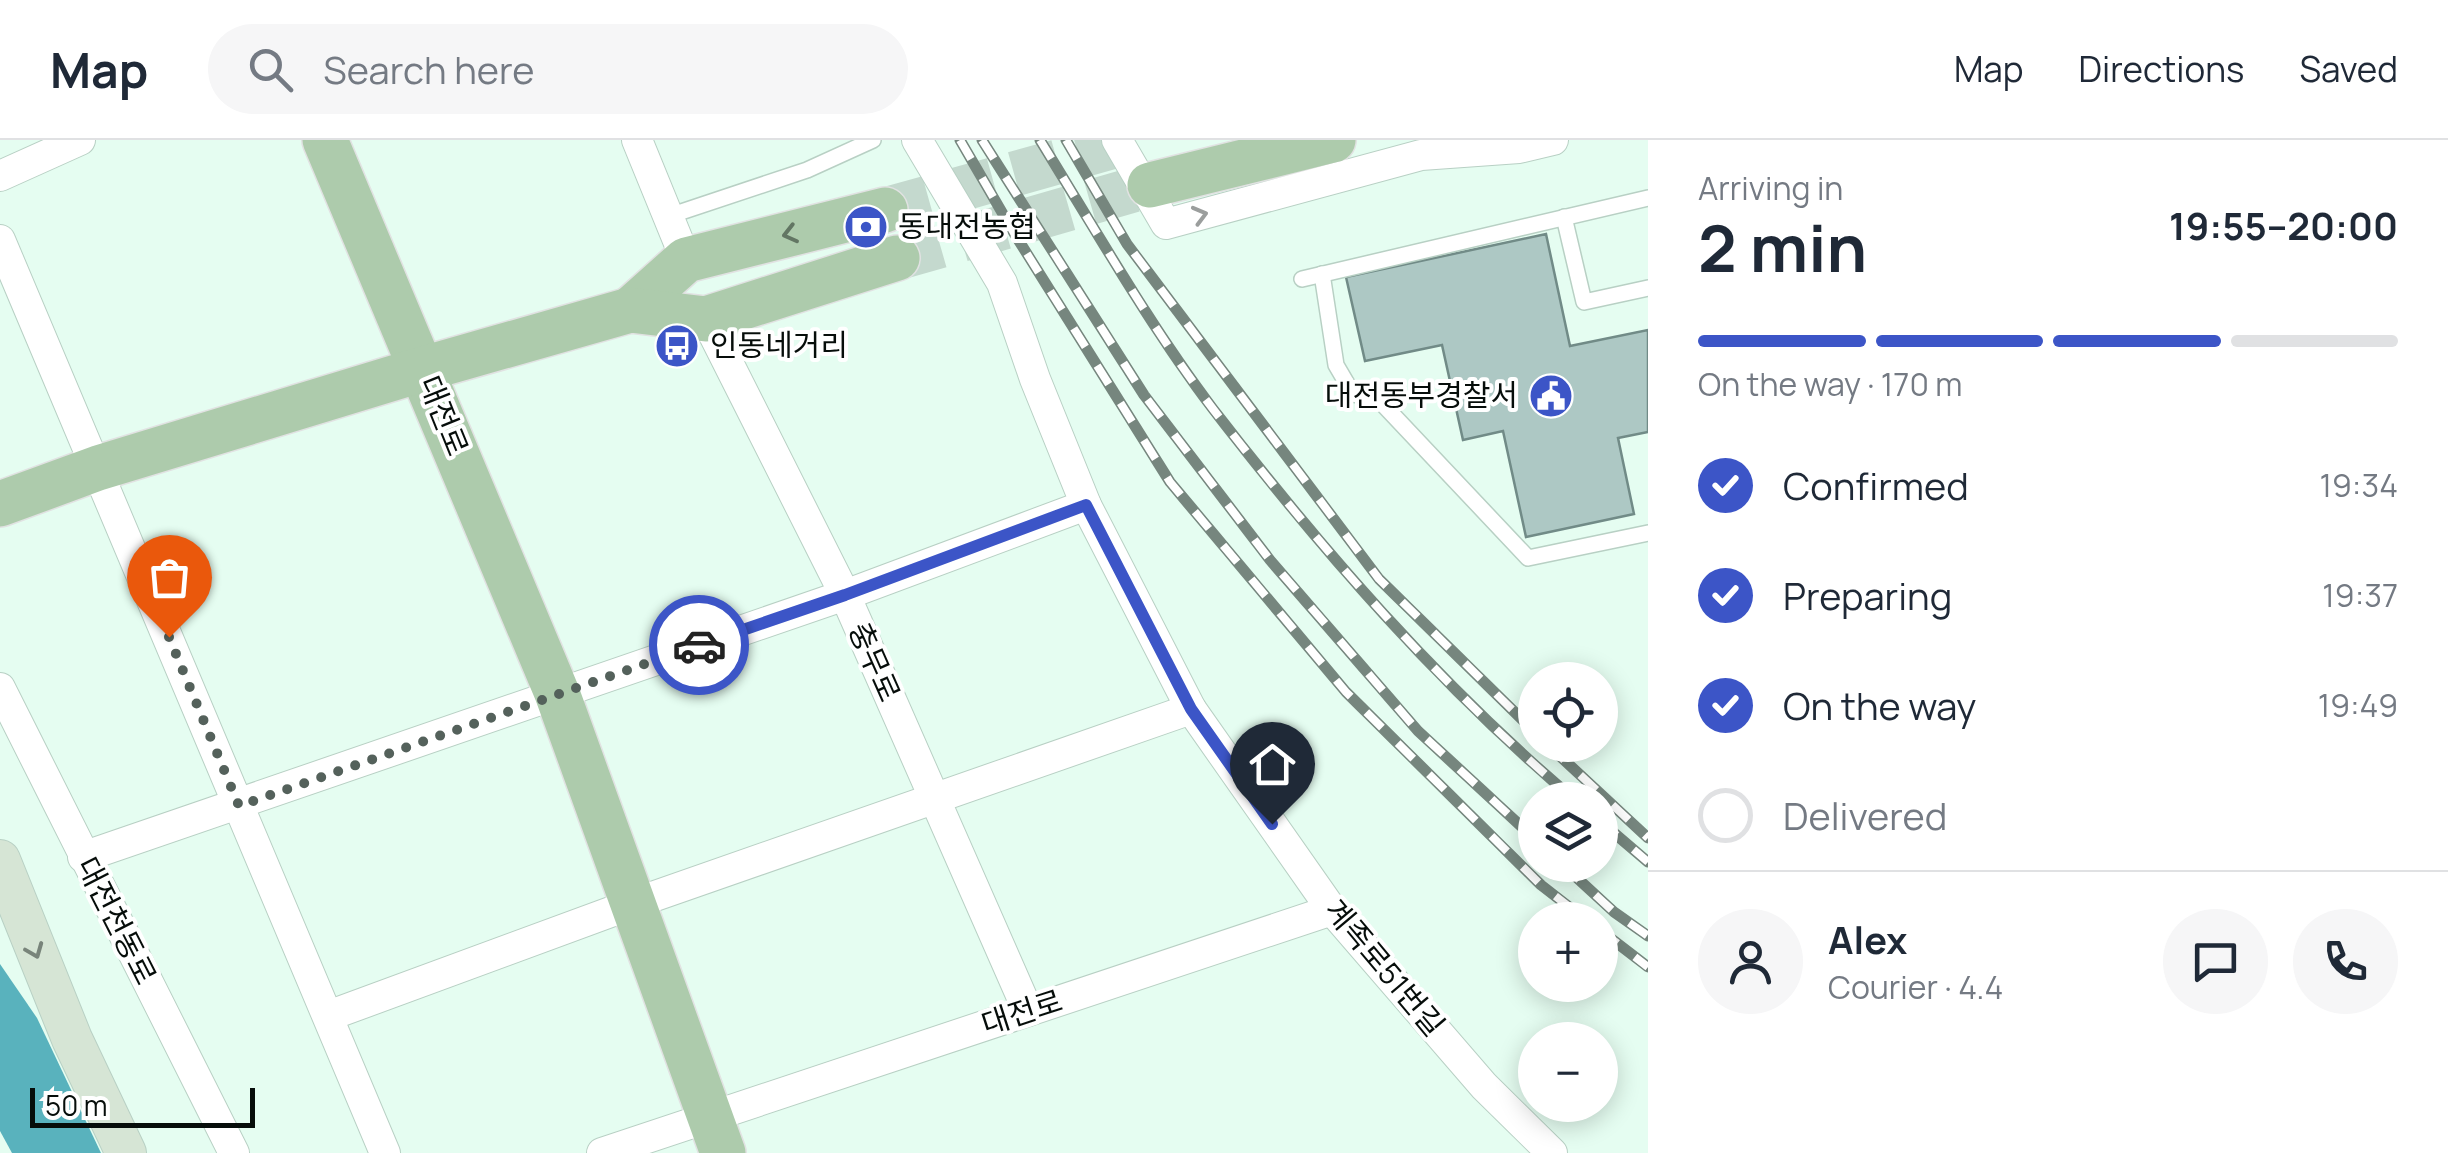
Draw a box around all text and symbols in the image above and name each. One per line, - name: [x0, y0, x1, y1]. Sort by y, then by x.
- search box: [208, 24, 908, 114]
- text: Map: [50, 37, 148, 102]
- icon: search: [243, 42, 298, 97]
- text: Search here: [323, 43, 534, 95]
- text: Map: [1954, 45, 2024, 93]
- text: Directions: [2079, 45, 2244, 93]
- text: Saved: [2299, 45, 2398, 93]
- text: Arriving in: [1698, 166, 1843, 210]
- text: 19:55–20:00: [2169, 199, 2398, 251]
- text: 2 min: [1698, 203, 1867, 292]
- bank icon: 동대전농협: [843, 204, 889, 250]
- place label: 동대전농협: [898, 205, 1036, 246]
- one-way arrow: [1190, 206, 1208, 227]
- one-way arrow: [782, 222, 799, 243]
- bus stop icon: 인동네거리: [654, 323, 700, 369]
- place label: 인동네거리: [710, 324, 848, 365]
- text: On the way · 170 m: [1698, 362, 1962, 406]
- street label: 대전로: [410, 369, 479, 462]
- public building icon: 대전동부경찰서: [1528, 373, 1574, 419]
- place label: 대전동부경찰서: [1325, 374, 1518, 415]
- icon: check: [1698, 458, 1753, 513]
- text: Confirmed: [1783, 459, 1969, 511]
- text: 19:34: [2320, 463, 2398, 507]
- pin: [127, 535, 212, 638]
- icon: bag: [142, 550, 197, 605]
- icon: check: [1698, 568, 1753, 623]
- text: Preparing: [1783, 569, 1952, 621]
- text: 19:37: [2322, 573, 2398, 617]
- courier: [649, 595, 749, 695]
- street label: 충무로: [840, 615, 911, 708]
- icon: car: [672, 618, 727, 673]
- map controls: [1518, 662, 1618, 1122]
- button: locate: [1518, 662, 1618, 762]
- icon: check: [1698, 678, 1753, 733]
- text: On the way: [1783, 679, 1976, 731]
- text: 19:49: [2318, 683, 2398, 727]
- pin: [1230, 722, 1315, 825]
- icon: home: [1245, 737, 1300, 792]
- button: layers: [1518, 782, 1618, 882]
- text: Delivered: [1783, 789, 1947, 841]
- street label: 대전천동로: [68, 850, 167, 991]
- street label: 계족로51번길: [1316, 890, 1455, 1044]
- button: +: [1518, 902, 1618, 1002]
- button: person: [1698, 909, 1803, 1014]
- button: chat: [2163, 909, 2268, 1014]
- button: phone: [2293, 909, 2398, 1014]
- text: Alex: [1828, 913, 1907, 965]
- one-way arrow: [23, 942, 43, 959]
- text: Courier · 4.4: [1828, 965, 2003, 1009]
- street label: 대전로: [976, 979, 1067, 1044]
- button: −: [1518, 1022, 1618, 1122]
- scale bar: [30, 1083, 255, 1128]
- text: 50 m: [45, 1086, 108, 1124]

